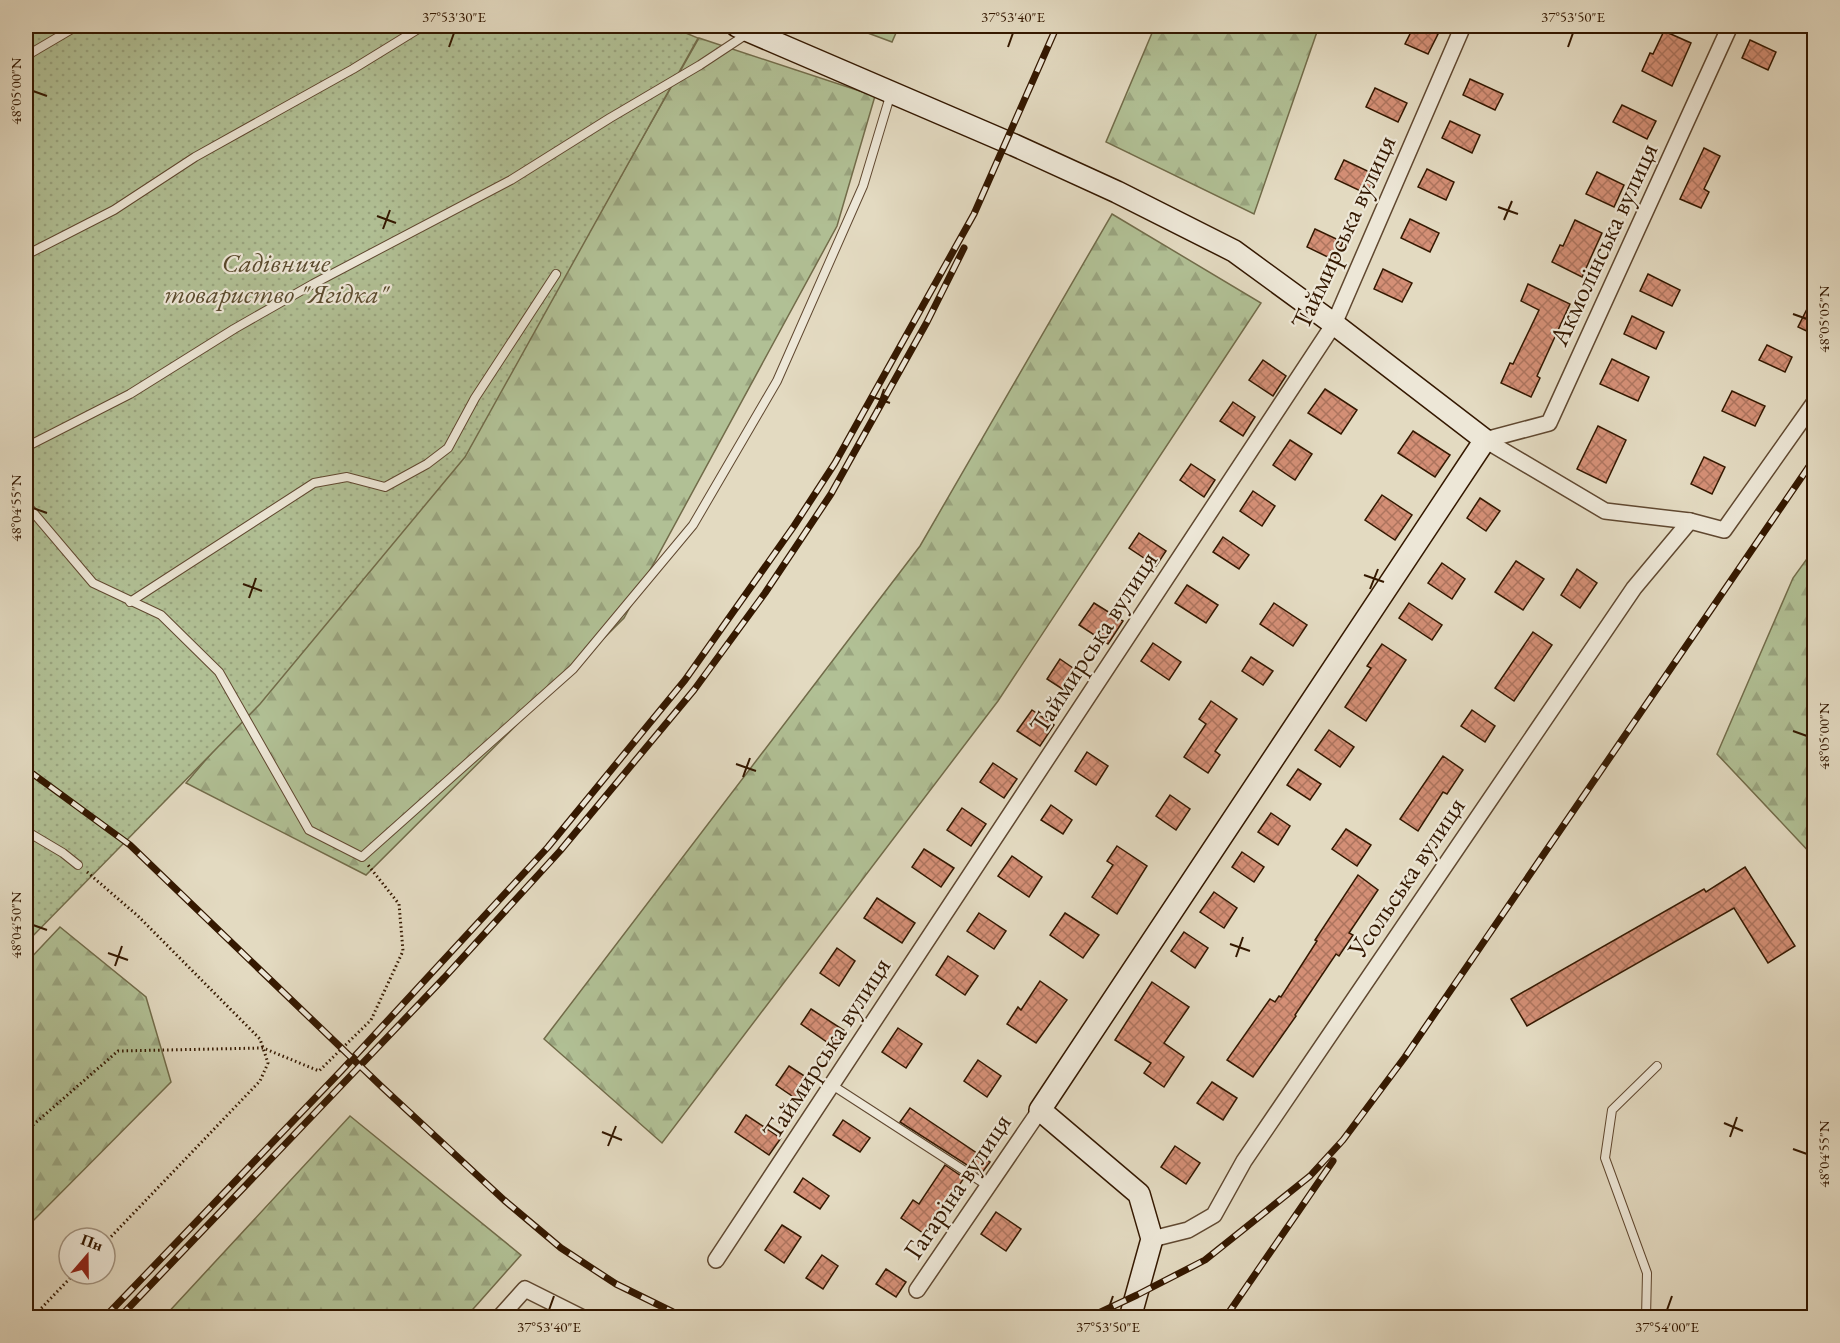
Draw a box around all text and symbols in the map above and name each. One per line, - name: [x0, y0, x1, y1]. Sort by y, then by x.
- text: 37°53'30"E: [422, 7, 487, 26]
- text: 37°53'40"E: [981, 7, 1046, 26]
- text: 37°53'50"E: [1541, 7, 1606, 26]
- text: 48°05'00"N: [6, 57, 25, 125]
- street label: Таймирська вулиця: [1283, 129, 1403, 335]
- street label: Акмолiнська вулиця: [1540, 137, 1665, 352]
- park label: Садівниче товариство "Ягідка": [164, 245, 391, 311]
- text: 48°05'05"N: [1814, 285, 1833, 353]
- text: 48°04'55"N: [6, 474, 25, 542]
- street label: Таймирська вулиця: [1021, 544, 1165, 740]
- text: 48°05'00"N: [1814, 702, 1833, 770]
- street label: Усольська вулиця: [1339, 790, 1473, 965]
- text: 48°04'50"N: [6, 891, 25, 959]
- street label: Таймирська вулиця: [754, 950, 898, 1146]
- street label: Гагаріна вулиця: [895, 1106, 1019, 1266]
- text: 48°04'55"N: [1814, 1120, 1833, 1188]
- north arrow: [57, 1226, 117, 1286]
- text: Пн: [78, 1229, 106, 1256]
- text: 37°53'40"E: [517, 1317, 582, 1336]
- text: 37°53'50"E: [1076, 1317, 1141, 1336]
- text: 37°54'00"E: [1635, 1317, 1700, 1336]

